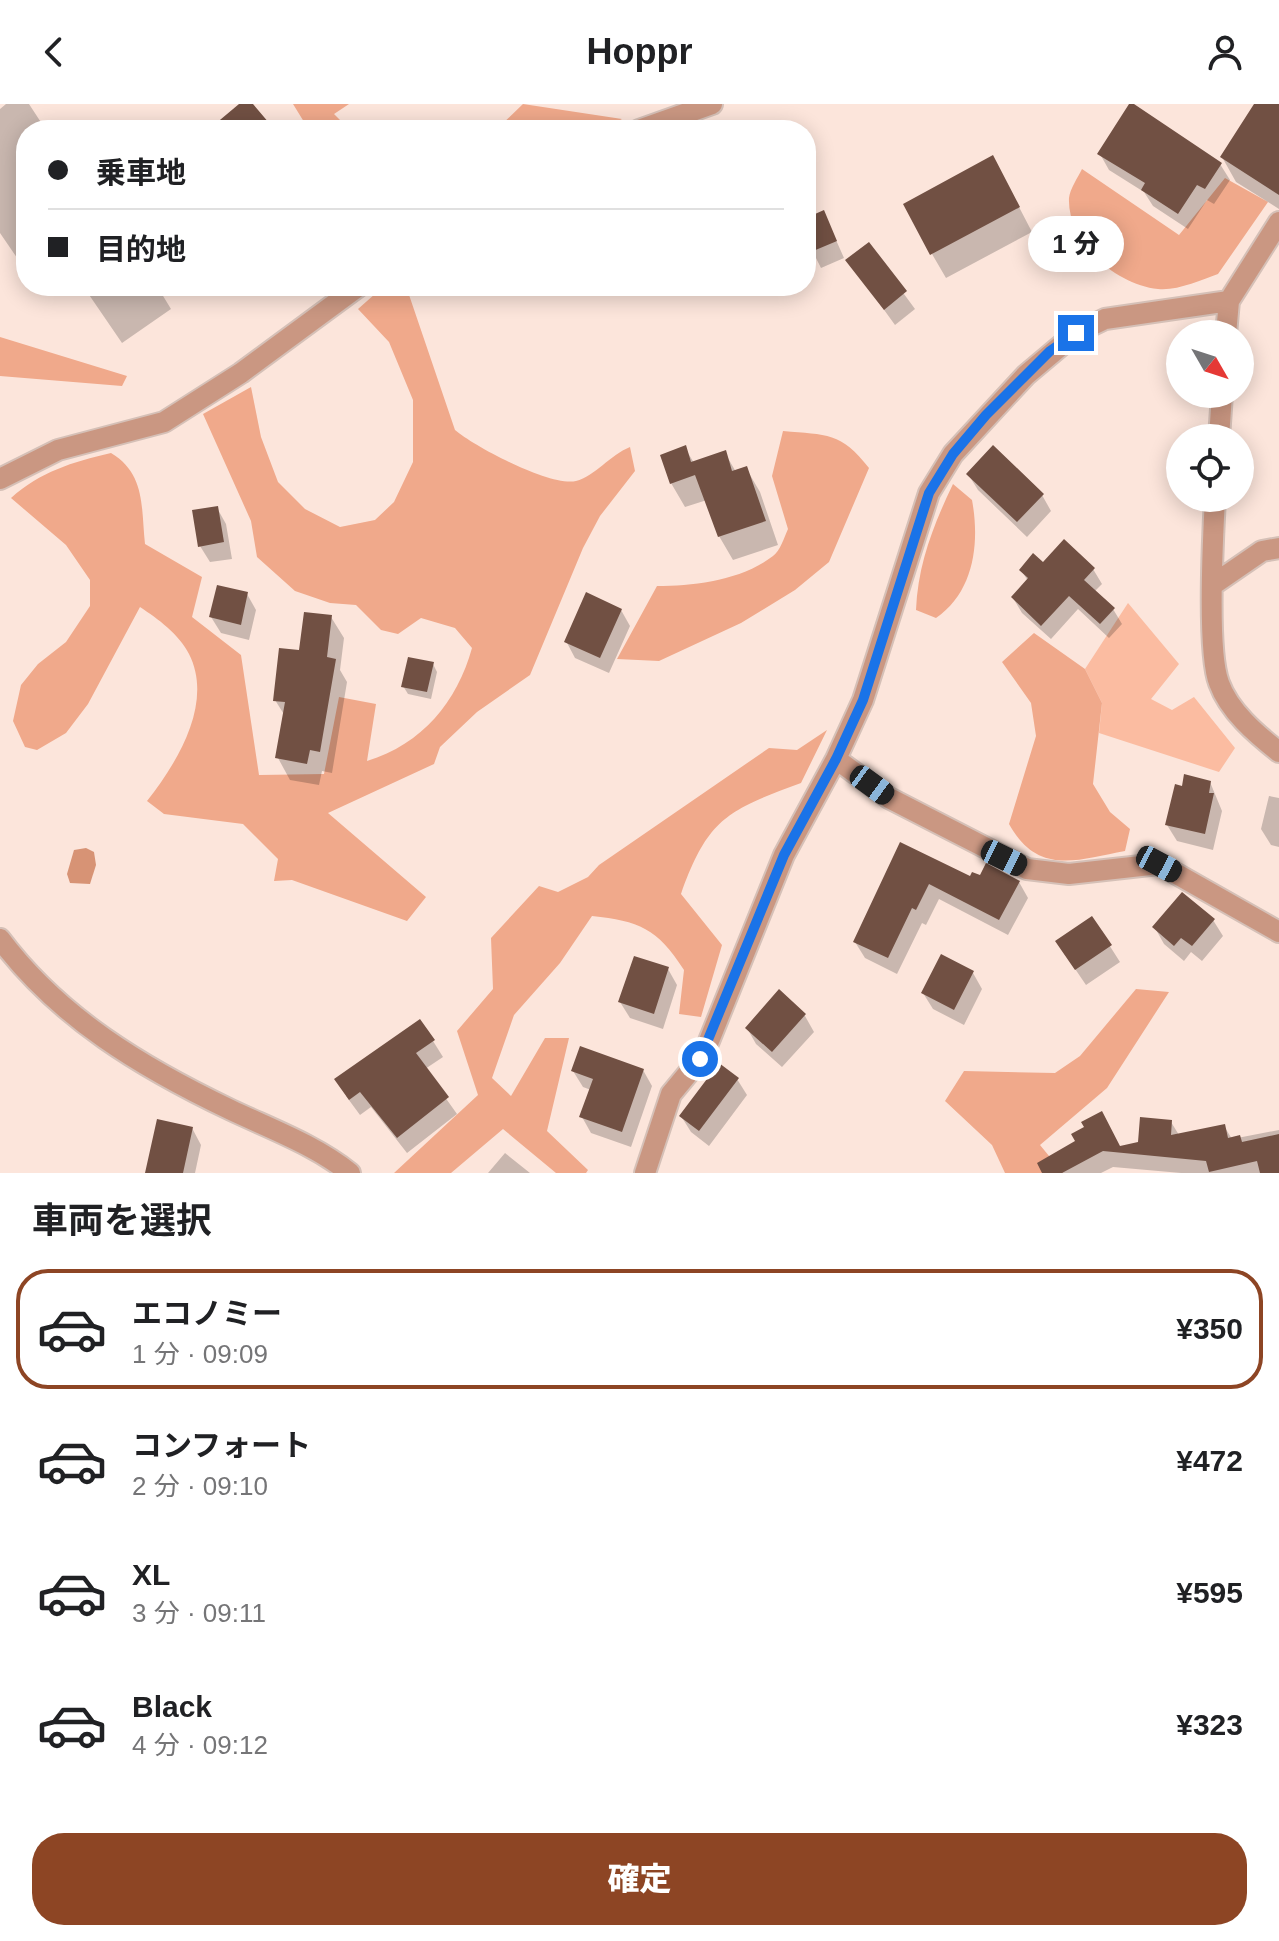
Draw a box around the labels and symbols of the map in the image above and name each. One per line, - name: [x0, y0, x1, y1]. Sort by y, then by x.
- callout: 1 分: [1028, 217, 1124, 273]
- route end: [1058, 315, 1094, 351]
- north arrow: [1166, 320, 1254, 408]
- car: [846, 761, 898, 809]
- car: [977, 837, 1031, 879]
- car: [1132, 842, 1186, 886]
- route start: [682, 1041, 718, 1077]

